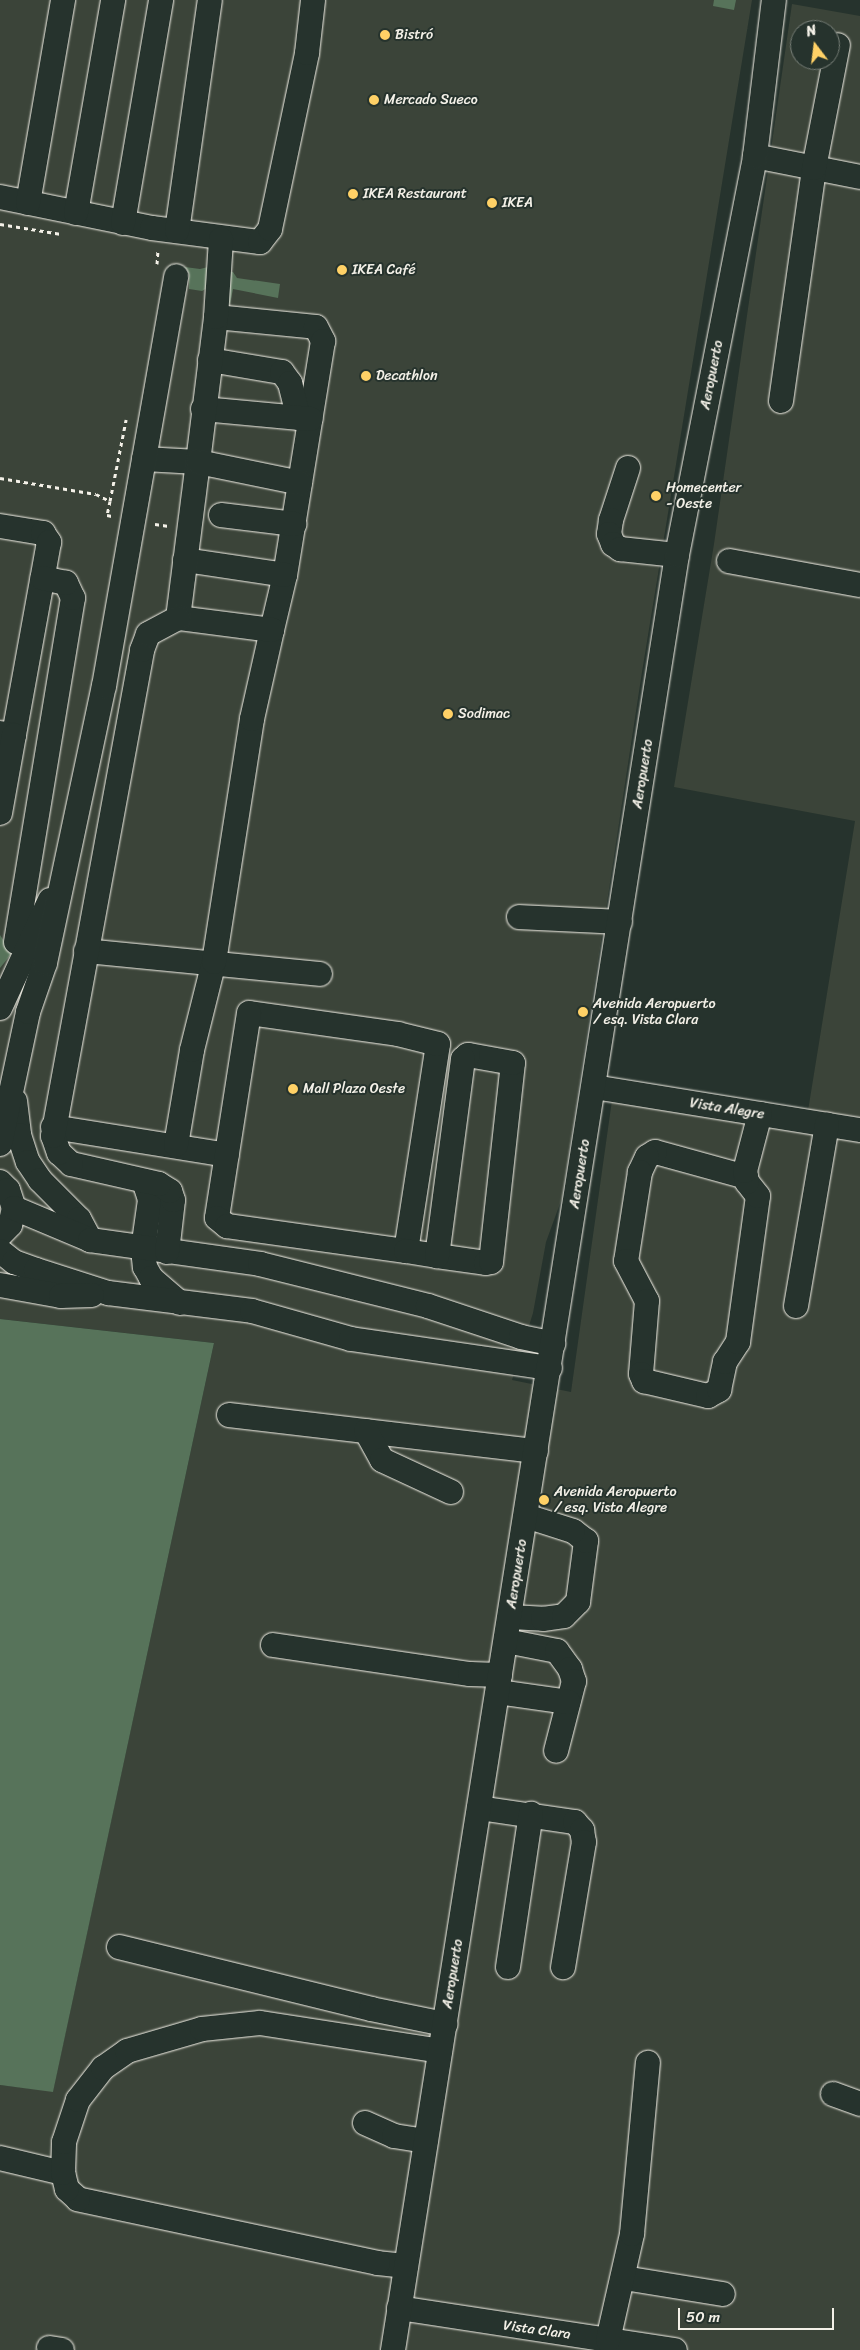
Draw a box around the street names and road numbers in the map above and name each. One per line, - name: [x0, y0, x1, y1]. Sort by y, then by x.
- street label: Aeropuerto: [697, 339, 727, 411]
- street label: Aeropuerto: [629, 738, 657, 810]
- street label: Vista Alegre: [688, 1095, 766, 1123]
- street label: Aeropuerto: [566, 1138, 594, 1210]
- street label: Aeropuerto: [503, 1538, 531, 1610]
- street label: Aeropuerto: [439, 1938, 467, 2010]
- street label: Vista Clara: [502, 2317, 572, 2343]

